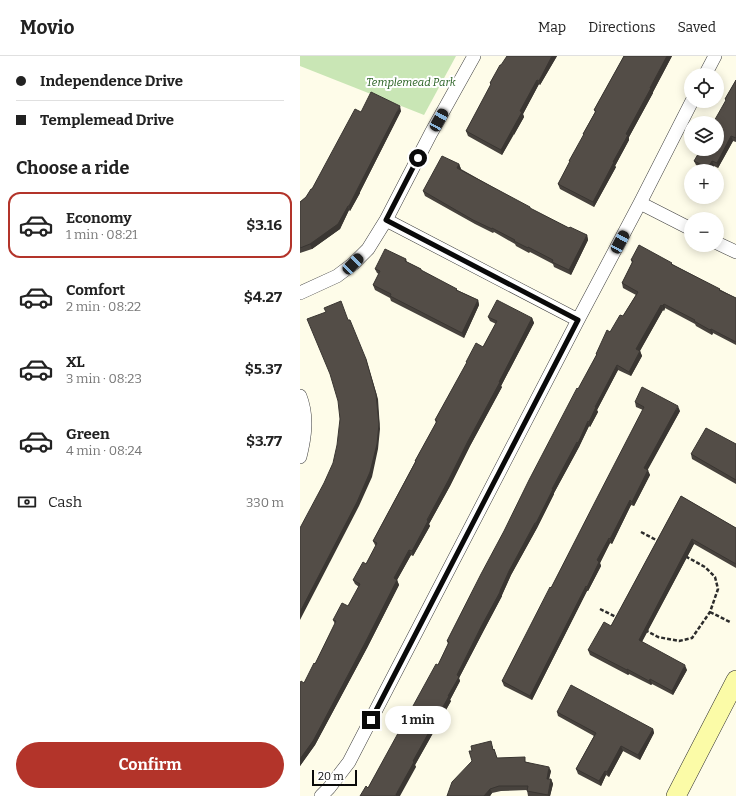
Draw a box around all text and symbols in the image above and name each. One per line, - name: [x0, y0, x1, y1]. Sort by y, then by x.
- text: Movio: [20, 16, 74, 39]
- text: Map: [538, 19, 566, 36]
- text: Directions: [588, 19, 656, 36]
- text: Saved: [678, 19, 716, 36]
- map controls: [684, 68, 724, 252]
- button: locate: [684, 68, 724, 108]
- text: Independence Drive: [40, 72, 183, 90]
- park label: Templemead Park: [366, 76, 457, 89]
- car: [428, 107, 450, 133]
- text: Templemead Drive: [40, 111, 174, 129]
- button: layers: [684, 116, 724, 156]
- route start: [409, 149, 427, 167]
- text: Choose a ride: [16, 157, 129, 179]
- button: +: [684, 164, 724, 204]
- icon: car: [18, 207, 54, 243]
- text: Economy: [66, 209, 132, 227]
- button: −: [684, 212, 724, 252]
- text: $3.16: [246, 216, 282, 234]
- text: 1 min · 08:21: [66, 227, 138, 242]
- car: [609, 229, 631, 255]
- car: [340, 251, 366, 277]
- icon: car: [18, 279, 54, 315]
- text: Comfort: [66, 281, 125, 299]
- text: $4.27: [244, 288, 282, 306]
- text: 2 min · 08:22: [66, 299, 141, 314]
- icon: car: [18, 351, 54, 387]
- text: XL: [66, 353, 85, 371]
- text: $5.37: [245, 360, 282, 378]
- text: 3 min · 08:23: [66, 371, 142, 386]
- icon: car: [18, 423, 54, 459]
- text: Green: [66, 425, 110, 443]
- text: $3.77: [246, 432, 282, 450]
- text: 4 min · 08:24: [66, 443, 142, 458]
- icon: cash: [16, 491, 38, 513]
- text: Cash: [48, 493, 82, 511]
- text: 330 m: [246, 495, 284, 510]
- callout: 1 min: [385, 706, 451, 734]
- route end: [362, 711, 380, 729]
- text: 1 min: [402, 712, 434, 727]
- button: Confirm: [16, 742, 284, 788]
- scale bar: [312, 768, 357, 787]
- text: 20 m: [318, 770, 344, 783]

